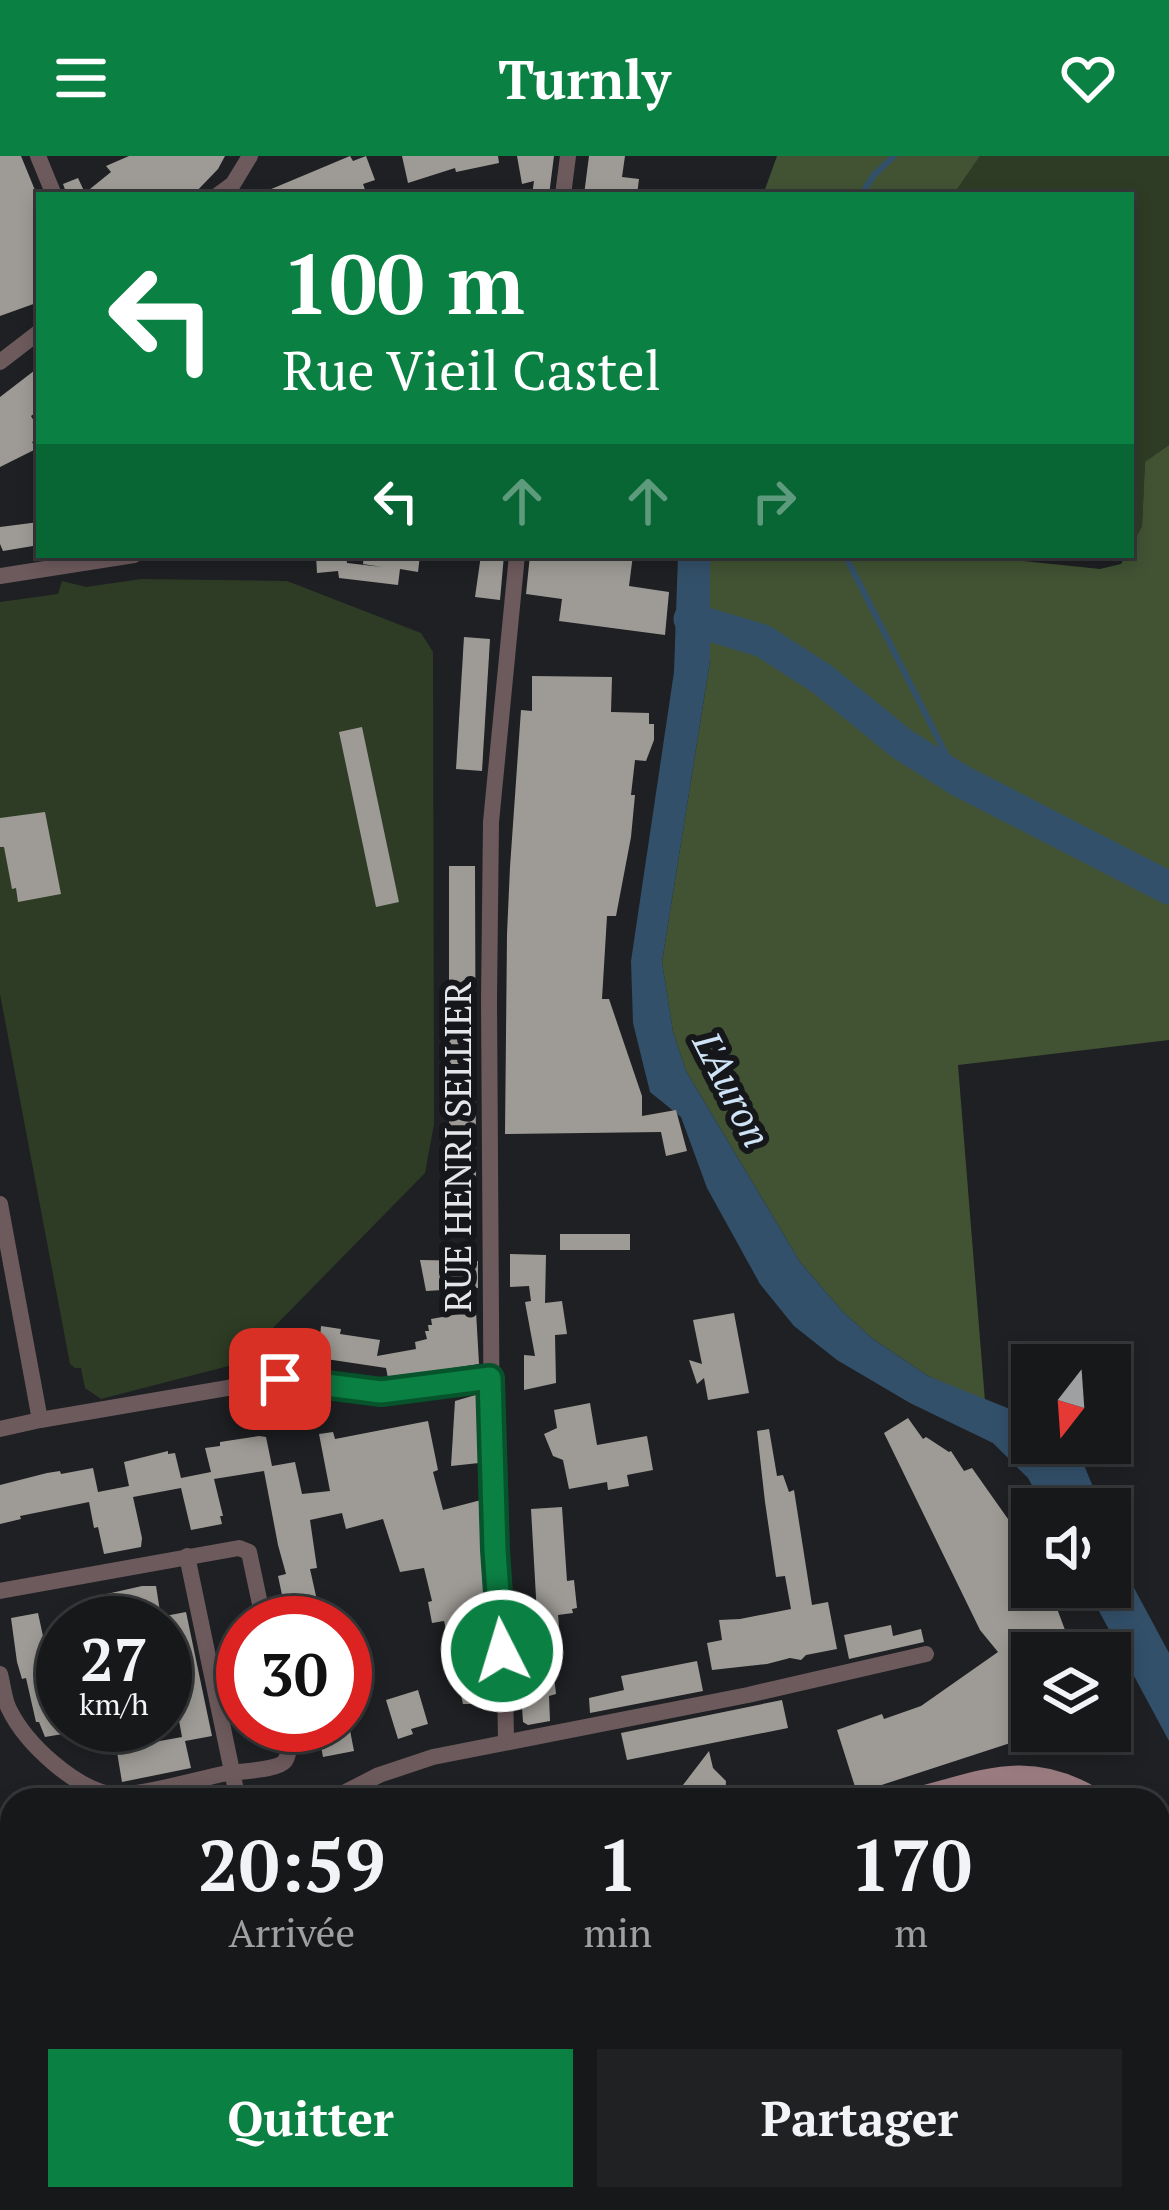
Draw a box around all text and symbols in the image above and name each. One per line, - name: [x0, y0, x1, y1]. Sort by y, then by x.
- text: Turnly: [498, 43, 671, 114]
- icon: menu: [48, 45, 114, 111]
- icon: heart: [1055, 45, 1121, 111]
- text: 100 m: [282, 227, 525, 338]
- icon: left: [84, 240, 240, 396]
- text: Rue Vieil Castel: [282, 334, 661, 405]
- icon: left: [363, 468, 429, 534]
- icon: ahead: [489, 468, 555, 534]
- icon: ahead: [615, 468, 681, 534]
- icon: right: [741, 468, 807, 534]
- street label: RUE HENRI SELLIER: [434, 981, 481, 1313]
- water label: L'Auron: [681, 1021, 784, 1156]
- pin: [229, 1328, 331, 1430]
- north arrow: [1011, 1344, 1131, 1464]
- map controls: [1011, 1344, 1131, 1752]
- icon: arrive: [247, 1346, 313, 1412]
- button: sound: [1011, 1488, 1131, 1608]
- position arrow: [439, 1588, 565, 1714]
- speed limit sign: 30: [216, 1596, 372, 1752]
- text: 27: [80, 1619, 148, 1698]
- button: layers: [1011, 1632, 1131, 1752]
- text: km/h: [79, 1684, 149, 1724]
- text: 20:59: [198, 1816, 385, 1912]
- text: 1: [597, 1816, 638, 1912]
- text: 170: [850, 1816, 972, 1912]
- text: Arrivée: [228, 1906, 355, 1958]
- text: min: [583, 1906, 652, 1958]
- text: m: [894, 1906, 928, 1958]
- button: Quitter: [48, 2049, 573, 2187]
- button: Partager: [597, 2049, 1122, 2187]

